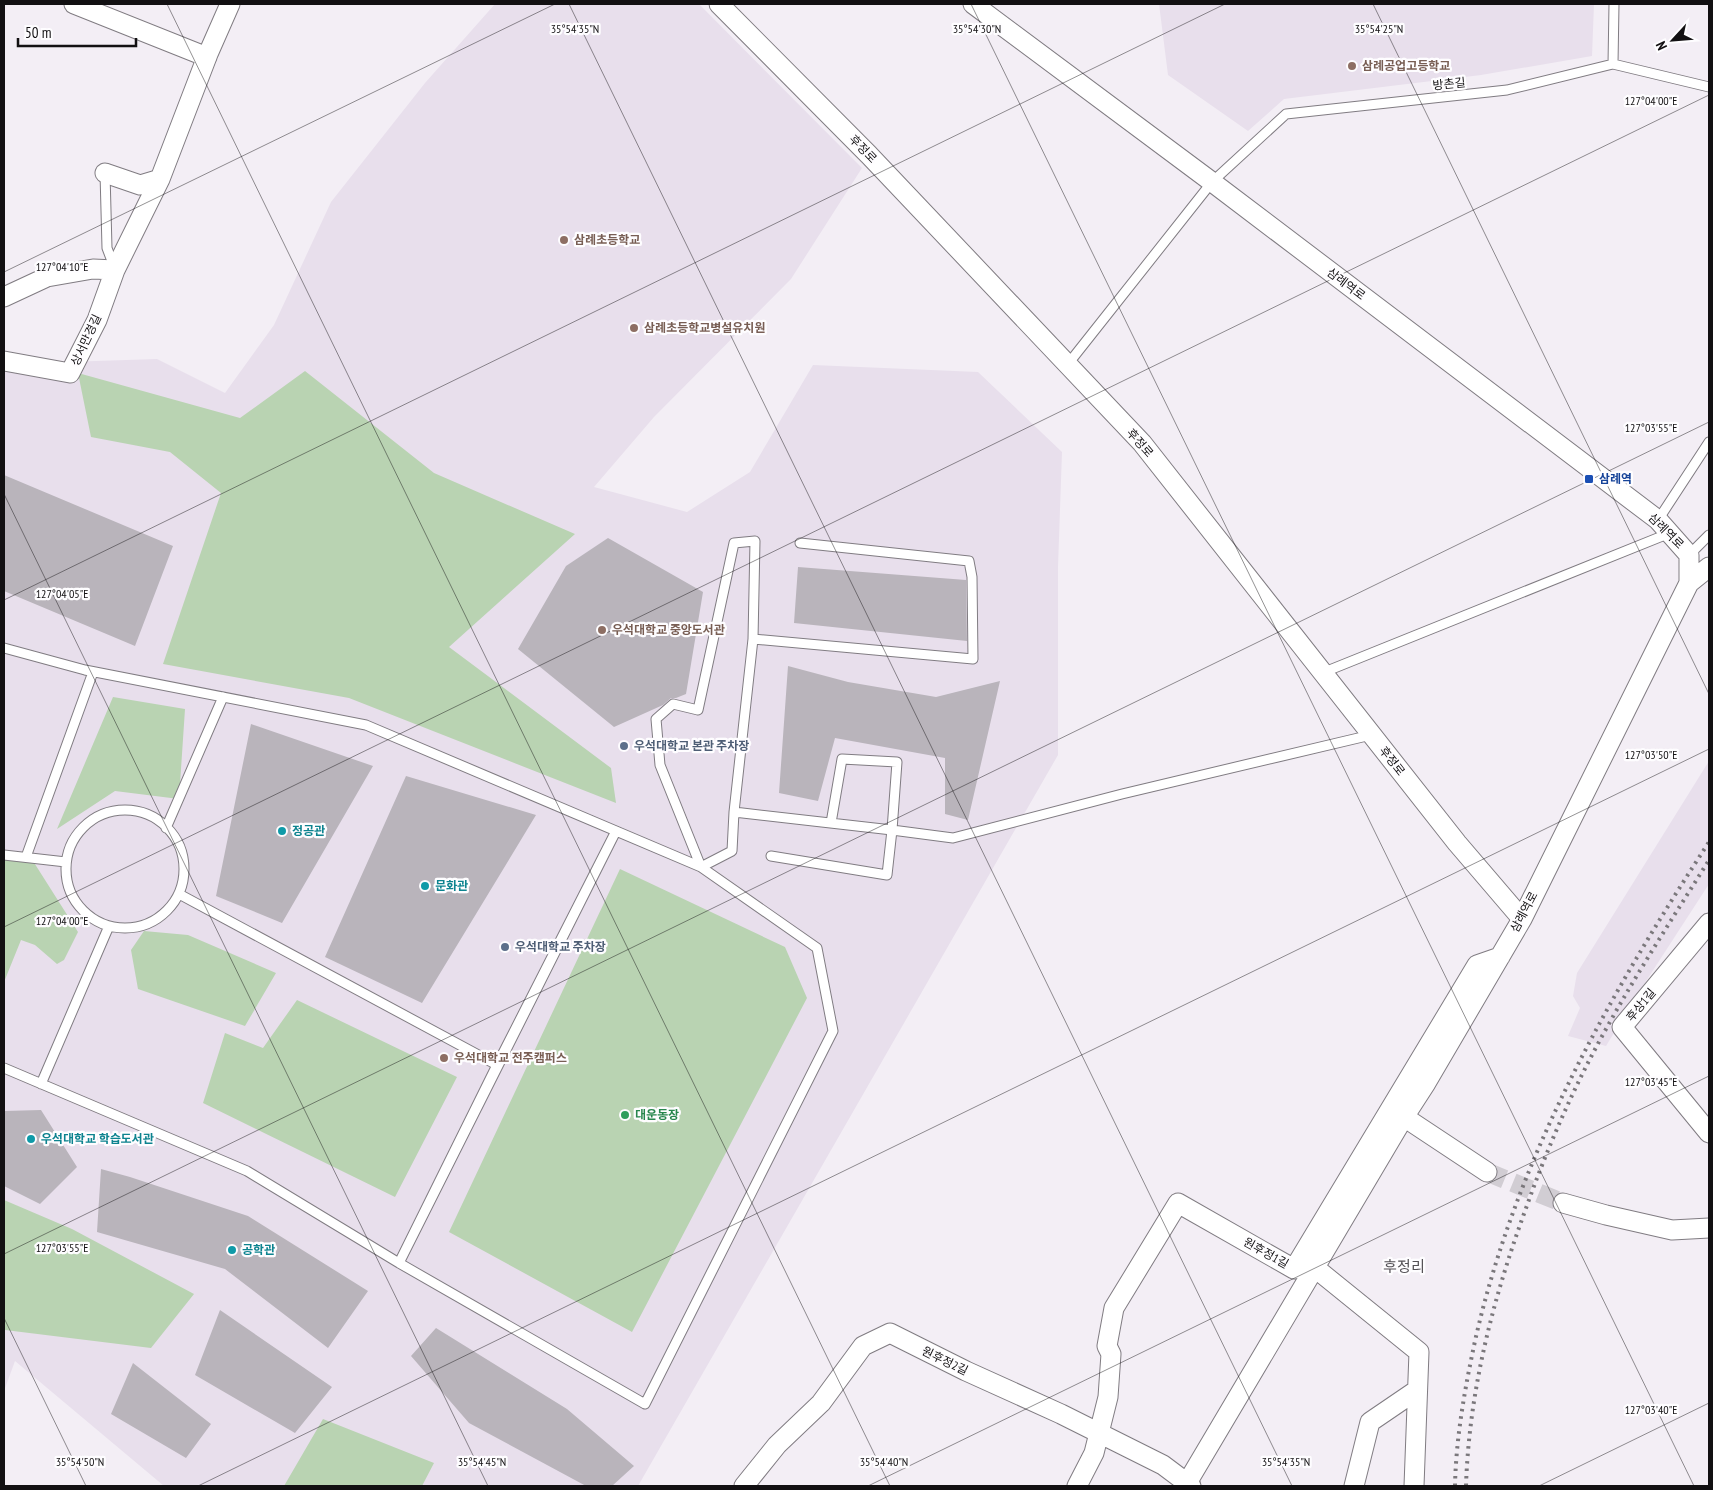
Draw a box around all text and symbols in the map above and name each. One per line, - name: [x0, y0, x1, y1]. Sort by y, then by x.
- scale bar: [18, 15, 135, 47]
- north arrow: [1648, 15, 1698, 65]
- text: 35°54'35"N: [551, 21, 599, 36]
- text: 35°54'30"N: [953, 21, 1001, 36]
- text: 35°54'25"N: [1355, 21, 1403, 36]
- text: 50 m: [25, 23, 51, 42]
- text: N: [1652, 38, 1671, 53]
- place label: 삼례공업고등학교: [1362, 58, 1450, 73]
- marker: 삼례공업고등학교: [1346, 60, 1358, 72]
- street label: 방촌길: [1432, 74, 1466, 93]
- text: 127°04'00"E: [1625, 93, 1677, 108]
- street label: 후정로: [846, 132, 880, 166]
- place label: 삼례초등학교: [574, 232, 640, 247]
- marker: 삼례초등학교: [558, 234, 570, 246]
- text: 127°04'10"E: [36, 259, 88, 274]
- street label: 삼례역로: [1324, 264, 1368, 303]
- street label: 상서만경길: [67, 312, 104, 368]
- place label: 삼례초등학교병설유치원: [644, 320, 765, 335]
- marker: 삼례초등학교병설유치원: [628, 322, 640, 334]
- text: 127°03'55"E: [1625, 420, 1677, 435]
- street label: 후정로: [1124, 425, 1157, 460]
- place label: 삼례역: [1599, 471, 1632, 486]
- marker: 삼례역: [1583, 473, 1595, 485]
- street label: 삼례역로: [1645, 510, 1687, 552]
- text: 127°04'05"E: [36, 586, 88, 601]
- place label: 우석대학교 중앙도서관: [612, 622, 725, 637]
- marker: 우석대학교 중앙도서관: [596, 624, 608, 636]
- place label: 우석대학교 본관 주차장: [634, 738, 749, 753]
- marker: 우석대학교 본관 주차장: [618, 740, 630, 752]
- street label: 후정로: [1376, 743, 1409, 778]
- text: 127°03'50"E: [1625, 747, 1677, 762]
- place label: 정공관: [292, 823, 325, 838]
- marker: 정공관: [276, 825, 288, 837]
- place label: 문화관: [435, 878, 468, 893]
- marker: 문화관: [419, 880, 431, 892]
- street label: 삼례역로: [1507, 889, 1541, 935]
- text: 127°04'00"E: [36, 913, 88, 928]
- place label: 우석대학교 주차장: [515, 939, 606, 954]
- marker: 우석대학교 주차장: [499, 941, 511, 953]
- street label: 후상1길: [1622, 985, 1659, 1024]
- place label: 우석대학교 전주캠퍼스: [454, 1050, 567, 1065]
- marker: 우석대학교 전주캠퍼스: [438, 1052, 450, 1064]
- text: 127°03'45"E: [1625, 1074, 1677, 1089]
- place label: 대운동장: [635, 1107, 679, 1122]
- marker: 대운동장: [619, 1109, 631, 1121]
- place label: 우석대학교 학습도서관: [41, 1131, 154, 1146]
- marker: 우석대학교 학습도서관: [25, 1133, 37, 1145]
- street label: 원후정1길: [1241, 1234, 1292, 1271]
- text: 127°03'55"E: [36, 1240, 88, 1255]
- place label: 공학관: [242, 1242, 275, 1257]
- marker: 공학관: [226, 1244, 238, 1256]
- district label: 후정리: [1383, 1257, 1425, 1276]
- street label: 원후정2길: [920, 1343, 971, 1378]
- text: 127°03'40"E: [1625, 1402, 1677, 1417]
- text: 35°54'50"N: [56, 1454, 104, 1469]
- text: 35°54'45"N: [458, 1454, 506, 1469]
- text: 35°54'40"N: [860, 1454, 908, 1469]
- text: 35°54'35"N: [1262, 1454, 1310, 1469]

